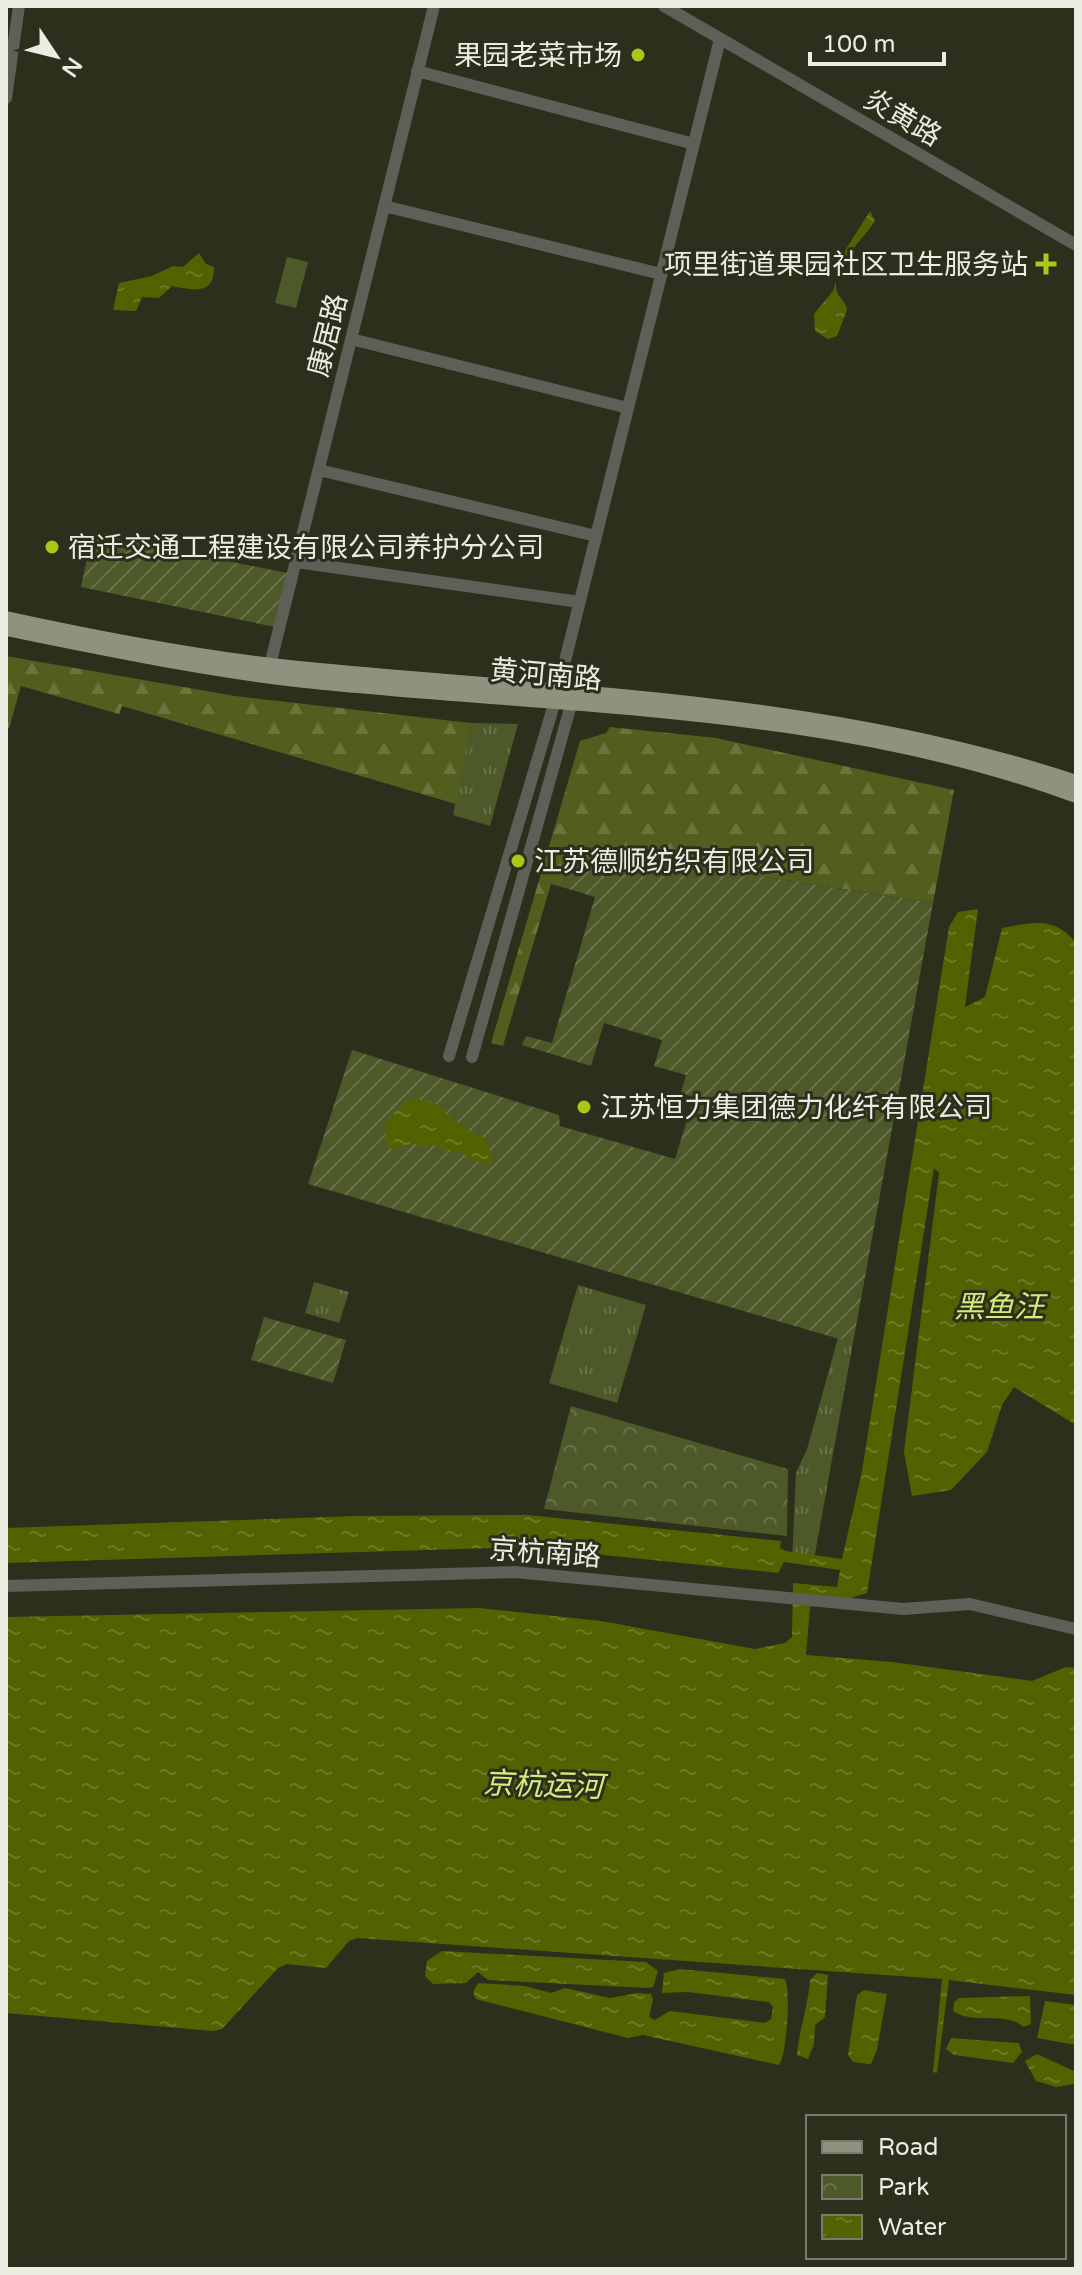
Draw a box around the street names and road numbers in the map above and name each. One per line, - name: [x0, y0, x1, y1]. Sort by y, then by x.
- street label: 炎黄路: [858, 82, 947, 154]
- street label: 康居路: [301, 290, 355, 380]
- street label: 黄河南路: [489, 653, 603, 697]
- street label: 京杭南路: [488, 1532, 602, 1574]

